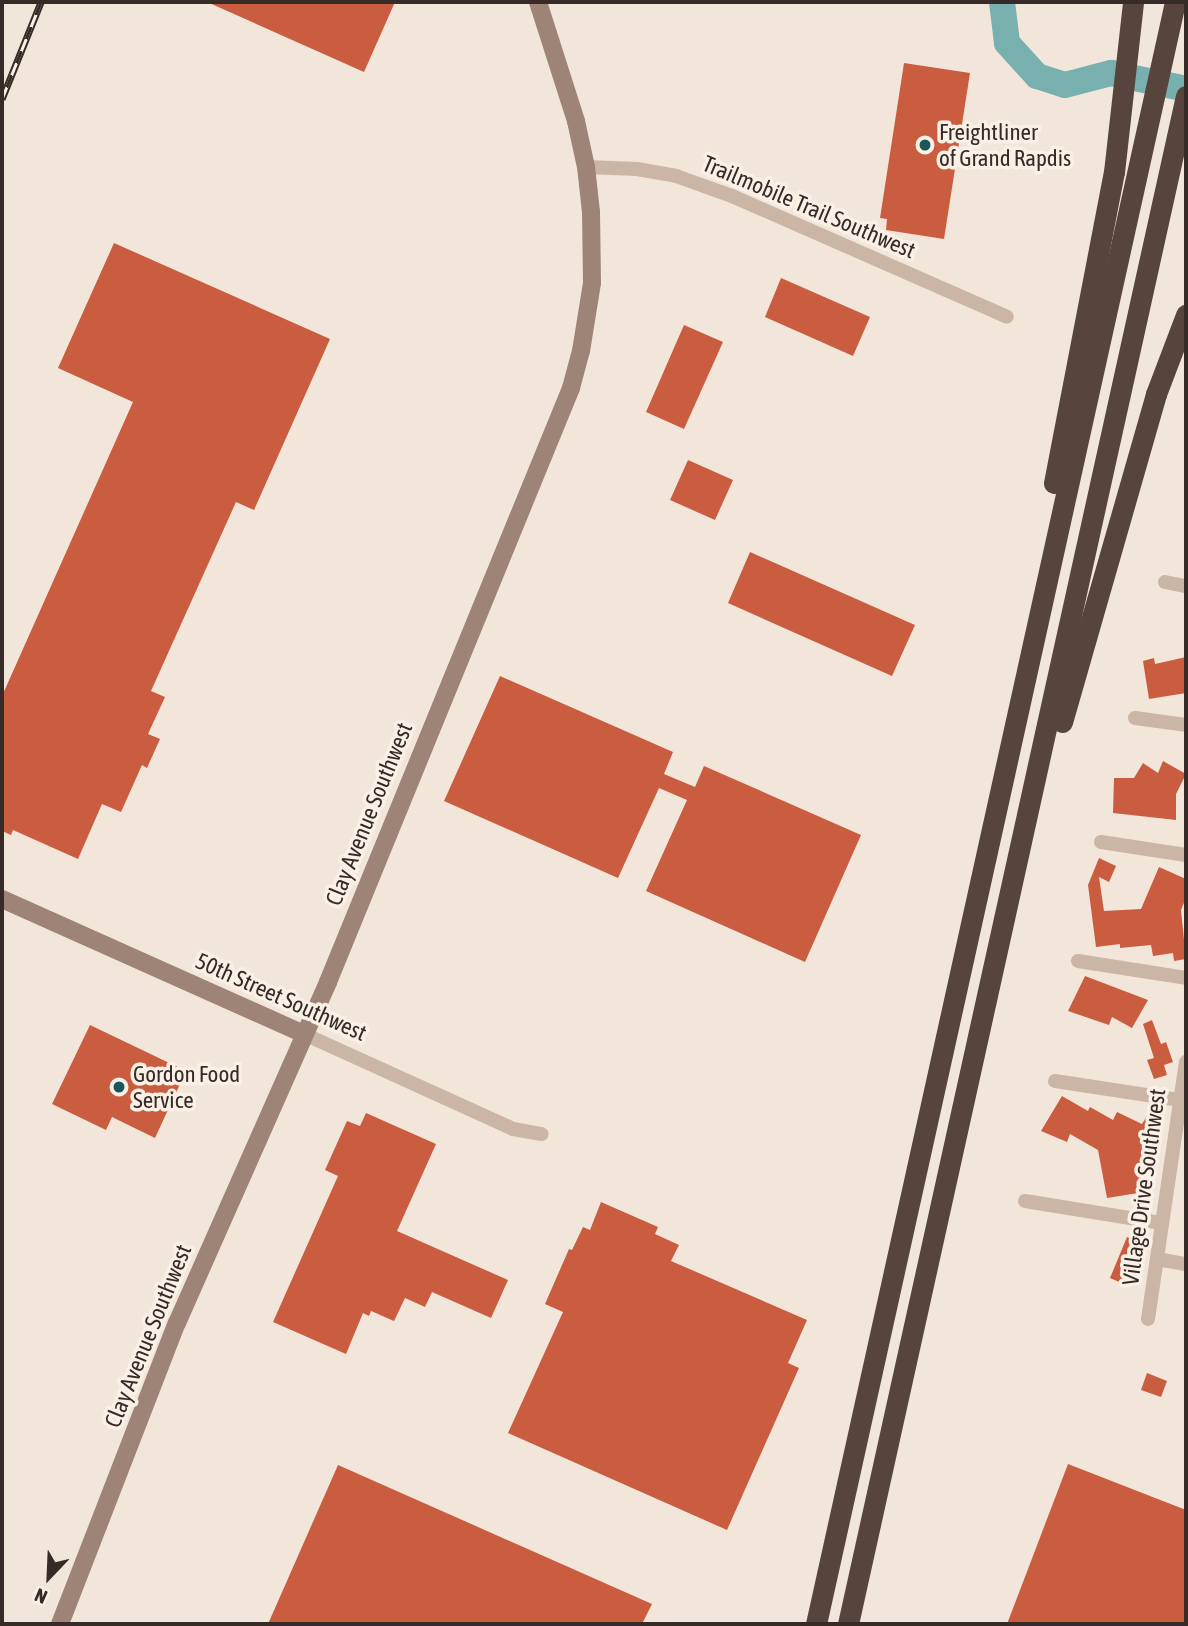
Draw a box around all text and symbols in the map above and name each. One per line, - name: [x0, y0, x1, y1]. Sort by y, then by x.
- place label: Freightliner of Grand Rapdis: [939, 118, 1071, 172]
- marker: Freightliner of Grand Rapdis: [917, 137, 933, 153]
- street label: Trailmobile Trail Southwest: [698, 150, 920, 264]
- street label: Clay Avenue Southwest: [320, 719, 418, 909]
- street label: 50th Street Southwest: [191, 947, 371, 1047]
- place label: Gordon Food Service: [133, 1060, 240, 1114]
- marker: Gordon Food Service: [111, 1079, 127, 1095]
- street label: Village Drive Southwest: [1117, 1087, 1171, 1287]
- street label: Clay Avenue Southwest: [99, 1241, 197, 1431]
- north arrow: [14, 1542, 84, 1612]
- text: N: [31, 1584, 50, 1609]

